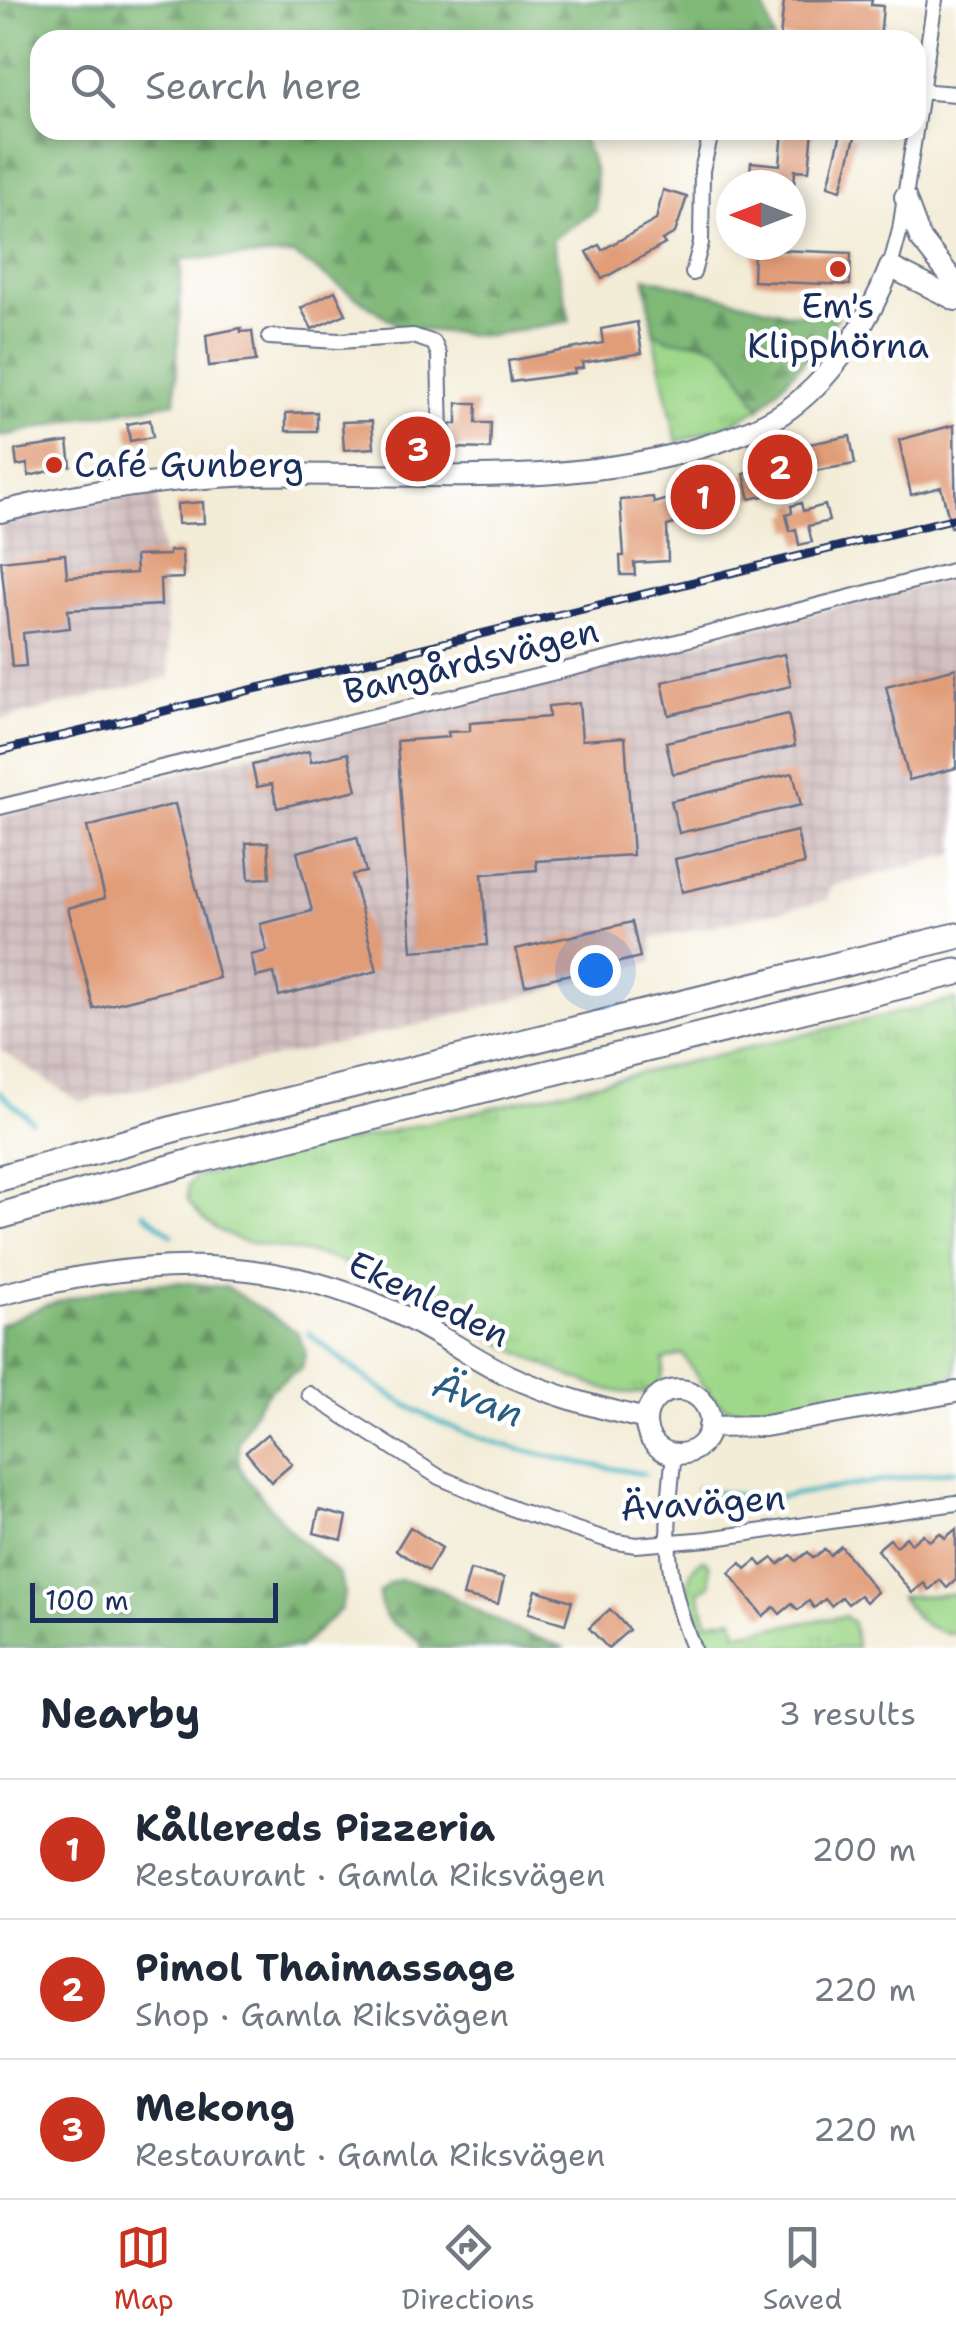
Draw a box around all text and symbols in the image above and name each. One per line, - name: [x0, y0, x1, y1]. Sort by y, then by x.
- search box: [30, 30, 926, 140]
- icon: search: [65, 58, 120, 113]
- text: Search here: [145, 60, 362, 111]
- north arrow: [716, 170, 806, 260]
- marker: Em's Klipphörna: [827, 258, 849, 280]
- place label: Em's Klipphörna: [747, 282, 929, 369]
- pin: 3: [386, 412, 450, 486]
- pin: 2: [748, 430, 812, 504]
- place label: Café Gunberg: [74, 441, 304, 488]
- marker: Café Gunberg: [43, 454, 65, 476]
- pin: 1: [670, 460, 736, 534]
- street label: Bangårdsvägen: [339, 606, 603, 715]
- your location: [570, 945, 621, 996]
- street label: Ekenleden: [341, 1239, 518, 1358]
- water label: Ävan: [425, 1358, 531, 1439]
- street label: Ävavägen: [619, 1473, 787, 1532]
- scale bar: [30, 1578, 278, 1622]
- text: 100 m: [45, 1581, 129, 1619]
- text: Nearby: [40, 1685, 200, 1741]
- text: 3 results: [779, 1692, 916, 1735]
- text: Kållereds Pizzeria: [135, 1802, 495, 1853]
- text: 1: [65, 1828, 80, 1871]
- text: 200 m: [812, 1828, 916, 1871]
- text: Restaurant · Gamla Riksvägen: [135, 1853, 605, 1896]
- text: Pimol Thaimassage: [135, 1942, 515, 1993]
- text: 2: [61, 1968, 84, 2011]
- text: 220 m: [813, 1968, 916, 2011]
- text: Shop · Gamla Riksvägen: [135, 1993, 509, 2036]
- text: Mekong: [135, 2082, 295, 2133]
- text: 3: [61, 2108, 84, 2151]
- text: 220 m: [813, 2108, 916, 2151]
- text: Restaurant · Gamla Riksvägen: [135, 2133, 605, 2176]
- tab: Map: [114, 2220, 174, 2318]
- tab: Directions: [401, 2220, 535, 2318]
- tab: Saved: [763, 2220, 842, 2318]

